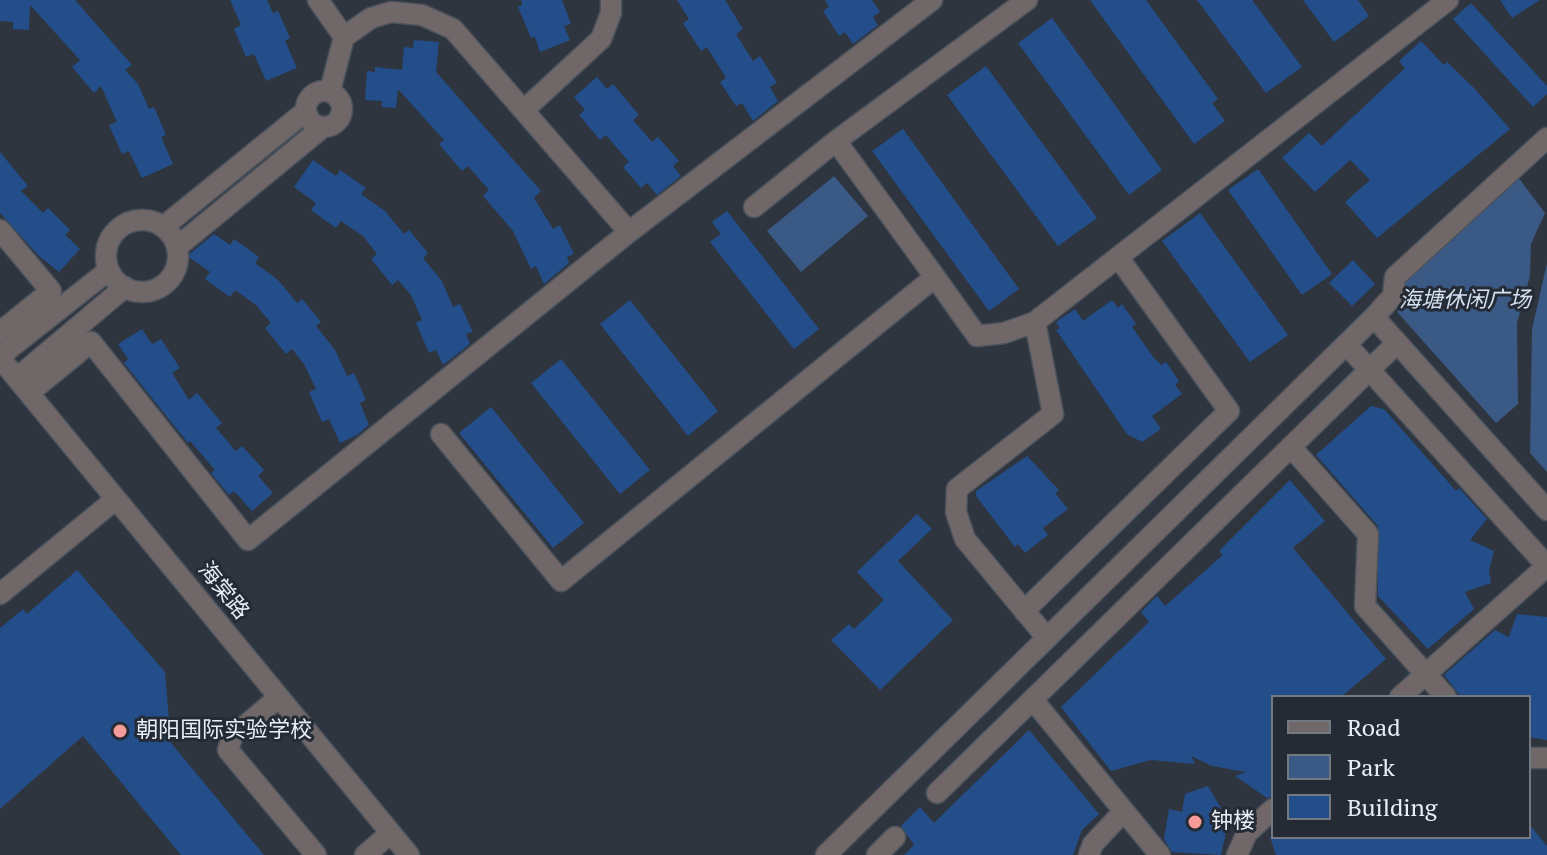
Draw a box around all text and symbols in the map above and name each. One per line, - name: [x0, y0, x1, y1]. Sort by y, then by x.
- park label: 海塘休闲广场: [1399, 288, 1531, 314]
- street label: 海棠路: [192, 557, 254, 625]
- legend: [1271, 695, 1531, 839]
- text: Road: [1347, 711, 1401, 743]
- place label: 朝阳国际实验学校: [136, 718, 312, 744]
- marker: 朝阳国际实验学校: [111, 722, 129, 740]
- text: Park: [1347, 751, 1395, 783]
- text: Building: [1347, 791, 1437, 823]
- place label: 钟楼: [1211, 809, 1255, 835]
- marker: 钟楼: [1186, 813, 1204, 831]

